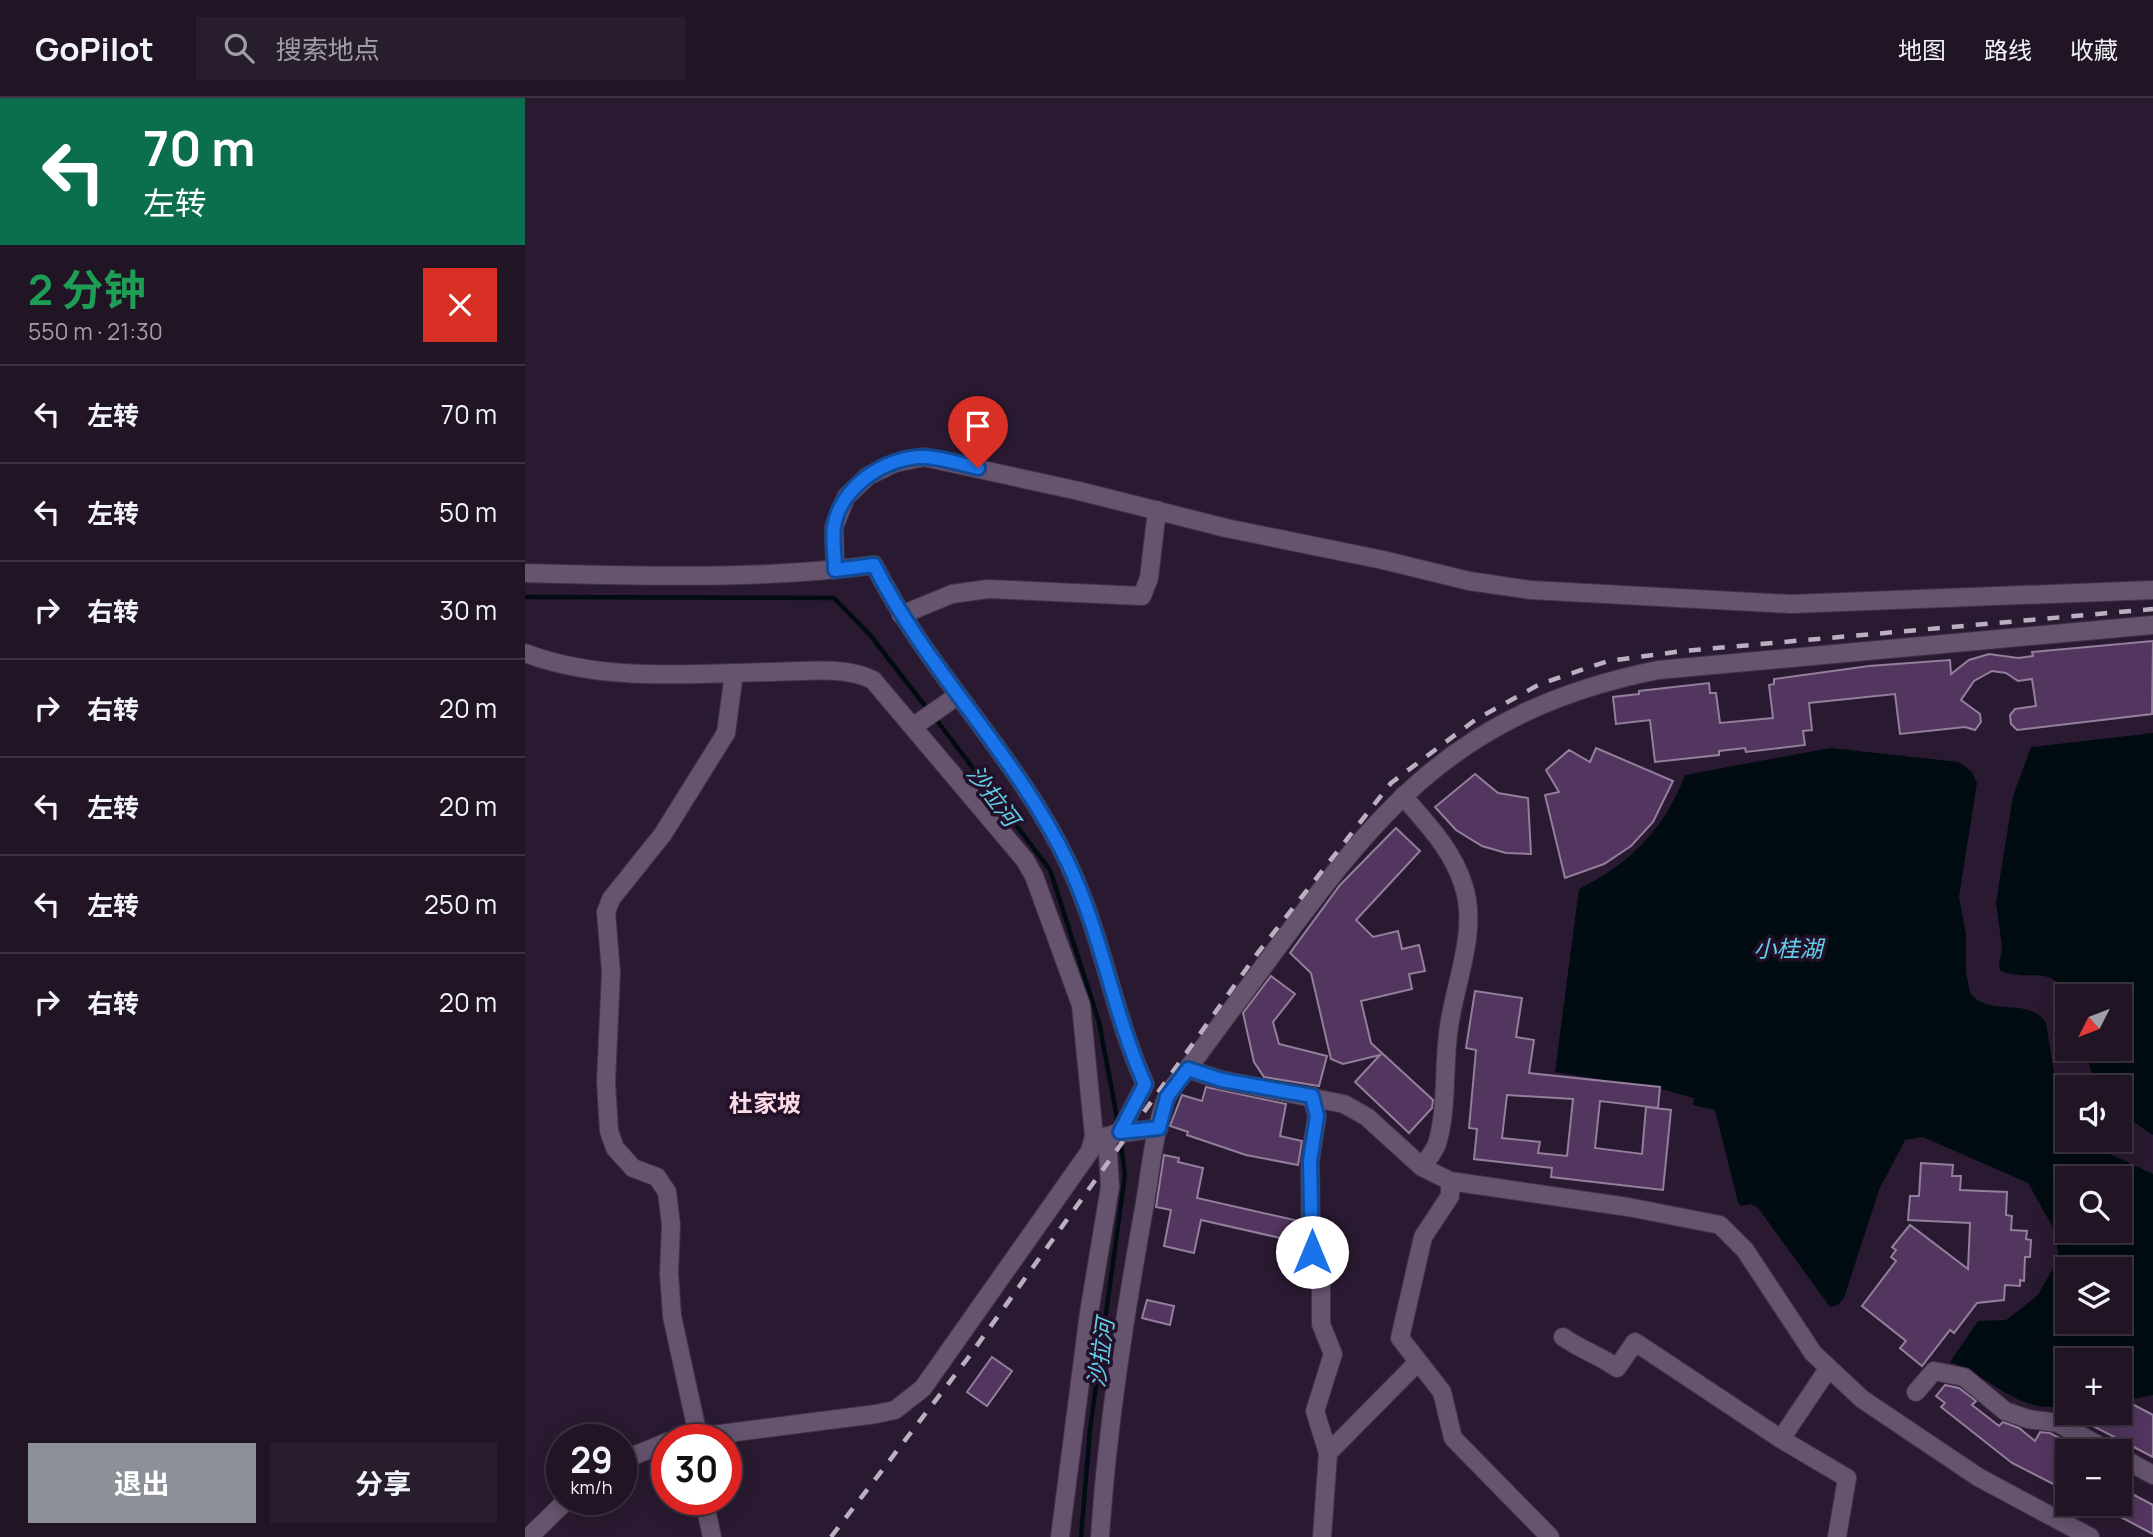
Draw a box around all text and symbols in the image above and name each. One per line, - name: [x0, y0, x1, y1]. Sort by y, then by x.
- search box: [196, 17, 686, 80]
- text: GoPilot: [35, 26, 154, 71]
- icon: search: [220, 29, 258, 67]
- text: 搜索地点: [276, 31, 380, 67]
- text: 地图: [1898, 33, 1946, 66]
- text: 路线: [1984, 33, 2032, 66]
- text: 收藏: [2070, 33, 2118, 66]
- text: 70 m: [143, 114, 255, 181]
- icon: left: [28, 126, 119, 217]
- text: 左转: [143, 181, 207, 225]
- text: 2 分钟: [28, 260, 145, 318]
- button: close: [423, 268, 497, 342]
- text: 550 m · 21:30: [28, 315, 163, 347]
- icon: left: [28, 395, 66, 433]
- text: 70 m: [441, 396, 497, 432]
- pin: [948, 396, 1008, 468]
- text: 左转: [87, 397, 139, 433]
- icon: arrive: [959, 407, 997, 445]
- icon: left: [28, 493, 66, 531]
- text: 50 m: [439, 494, 497, 530]
- text: 左转: [87, 495, 139, 531]
- icon: right: [28, 591, 66, 629]
- text: 30 m: [440, 592, 497, 628]
- text: 右转: [87, 593, 139, 629]
- icon: right: [28, 689, 66, 727]
- text: 20 m: [439, 690, 497, 726]
- text: 右转: [87, 691, 139, 727]
- water label: 沙拉河: [960, 758, 1030, 836]
- icon: left: [28, 787, 66, 825]
- text: 20 m: [439, 788, 497, 824]
- text: 左转: [87, 789, 139, 825]
- icon: left: [28, 885, 66, 923]
- text: 250 m: [424, 886, 497, 922]
- text: 左转: [87, 887, 139, 923]
- water label: 小桂湖: [1754, 932, 1826, 964]
- icon: right: [28, 983, 66, 1021]
- text: 20 m: [439, 984, 497, 1020]
- north arrow: [2055, 984, 2131, 1060]
- map controls: [2055, 984, 2132, 1516]
- text: 右转: [87, 985, 139, 1021]
- button: sound: [2055, 1075, 2132, 1152]
- district label: 杜家坡: [729, 1086, 801, 1119]
- button: search: [2055, 1166, 2132, 1243]
- position arrow: [1275, 1215, 1349, 1289]
- button: layers: [2055, 1257, 2132, 1334]
- water label: 沙拉河: [1079, 1313, 1121, 1389]
- button: +: [2055, 1348, 2132, 1425]
- speed limit sign: 30: [651, 1424, 742, 1515]
- text: 29: [570, 1436, 613, 1484]
- button: −: [2055, 1439, 2132, 1516]
- button: 退出: [28, 1443, 256, 1523]
- button: 分享: [270, 1443, 497, 1523]
- text: km/h: [571, 1475, 612, 1499]

